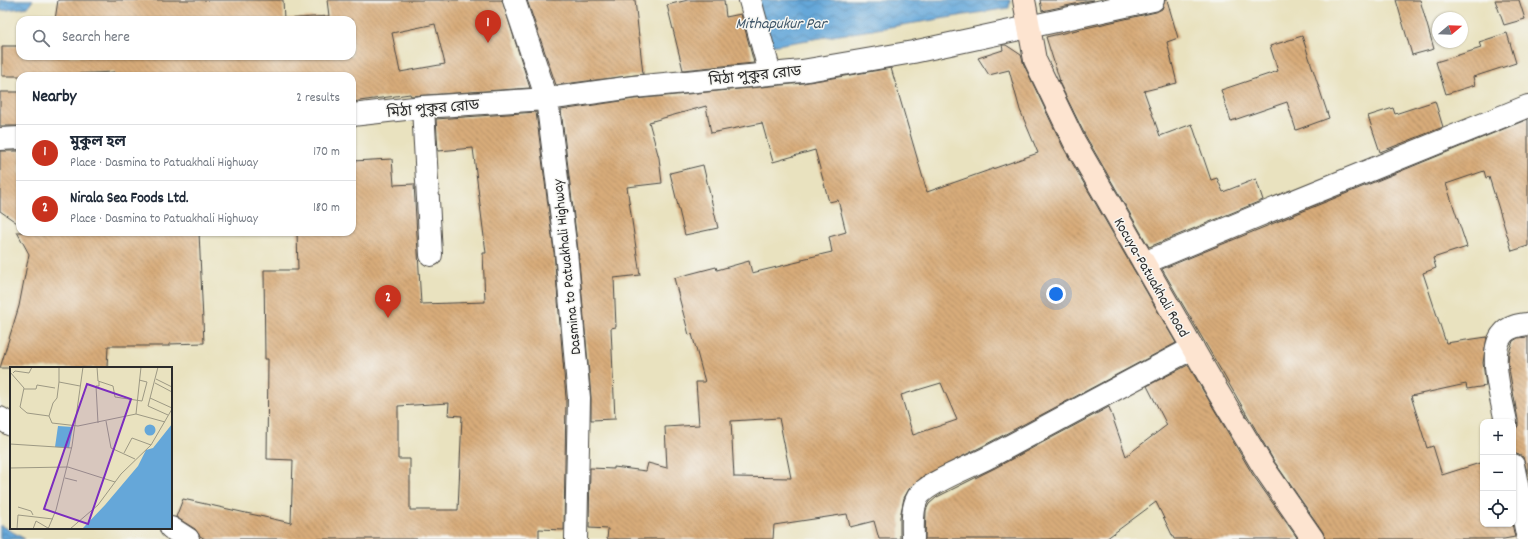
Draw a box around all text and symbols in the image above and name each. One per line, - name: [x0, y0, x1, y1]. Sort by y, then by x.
- pin: 1: [475, 10, 501, 43]
- north arrow: [1432, 12, 1468, 48]
- water label: Mithapukur Par: [735, 13, 829, 36]
- search box: [16, 16, 356, 60]
- icon: search: [30, 27, 52, 49]
- text: Search here: [62, 27, 130, 49]
- street label: মিঠা পুকুর রোড: [707, 61, 803, 93]
- text: Nearby: [32, 86, 76, 110]
- text: 2 results: [296, 89, 340, 108]
- street label: মিঠা পুকুর রোড: [385, 95, 481, 125]
- text: মুকুল হল: [70, 132, 126, 154]
- text: 1: [44, 143, 46, 162]
- text: 170 m: [313, 143, 340, 162]
- text: Place · Dasmina to Patuakhali Highway: [70, 154, 258, 173]
- street label: Dasmina to Patuakhali Highway: [548, 177, 588, 356]
- text: Nirala Sea Foods Ltd.: [70, 188, 189, 210]
- text: 2: [42, 199, 48, 218]
- text: 180 m: [313, 199, 340, 218]
- text: Place · Dasmina to Patuakhali Highway: [70, 210, 258, 229]
- street label: Kocuya-Patuakhali Road: [1107, 214, 1194, 342]
- your location: [1046, 284, 1066, 304]
- pin: 2: [375, 285, 401, 318]
- inset map: [10, 367, 172, 529]
- map controls: [1480, 419, 1516, 527]
- button: +: [1480, 419, 1516, 455]
- button: −: [1480, 455, 1516, 491]
- button: locate: [1480, 491, 1516, 527]

